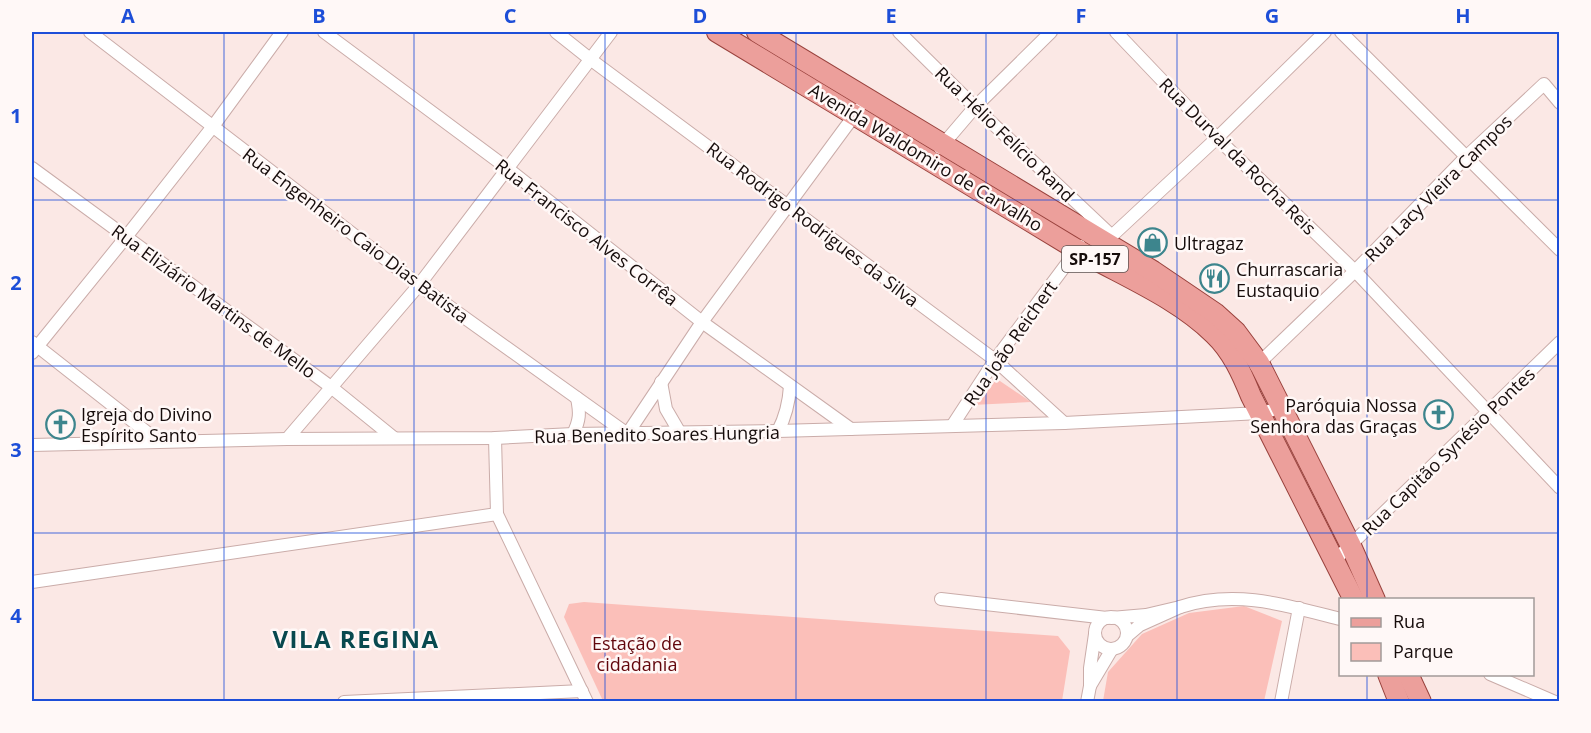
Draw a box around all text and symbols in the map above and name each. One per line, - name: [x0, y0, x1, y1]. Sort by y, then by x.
- text: A: [121, 2, 135, 29]
- text: B: [312, 2, 326, 29]
- text: C: [504, 2, 517, 29]
- text: D: [693, 2, 707, 29]
- text: E: [885, 2, 897, 29]
- text: F: [1076, 2, 1086, 29]
- text: G: [1265, 2, 1279, 29]
- text: H: [1455, 2, 1471, 29]
- street label: Rua Hélio Felício Rand: [930, 61, 1080, 207]
- street label: Rua Durval da Rocha Reis: [1154, 72, 1322, 240]
- street label: Avenida Waldomiro de Carvalho: [805, 78, 1047, 236]
- text: 1: [10, 102, 22, 129]
- street label: Rua Lacy Vieira Campos: [1359, 109, 1517, 267]
- street label: Rua Rodrigo Rodrigues da Silva: [702, 136, 924, 312]
- street label: Rua Engenheiro Caio Dias Batista: [238, 142, 474, 328]
- street label: Rua Francisco Alves Corrêa: [491, 153, 683, 311]
- street label: Rua Eliziário Martins de Mello: [107, 219, 321, 383]
- shop icon: Ultragaz: [1137, 227, 1169, 259]
- place label: Ultragaz: [1174, 231, 1244, 255]
- road number: SP-157: [1062, 246, 1128, 272]
- place label: Churrascaria Eustaquio: [1236, 257, 1343, 302]
- restaurant icon: Churrascaria Eustaquio: [1199, 263, 1231, 295]
- text: 2: [10, 269, 22, 296]
- street label: Rua João Reichert: [958, 276, 1062, 410]
- street label: Rua Capitão Synésio Pontes: [1356, 362, 1540, 540]
- place label: Paróquia Nossa Senhora das Graças: [1250, 393, 1417, 438]
- church icon: Paróquia Nossa Senhora das Graças: [1422, 399, 1454, 431]
- place label: Igreja do Divino Espírito Santo: [81, 402, 212, 447]
- church icon: Igreja do Divino Espírito Santo: [44, 408, 76, 440]
- street label: Rua Benedito Soares Hungria: [534, 420, 780, 448]
- text: 3: [10, 436, 22, 463]
- legend: [1339, 598, 1534, 676]
- text: 4: [10, 602, 22, 629]
- text: Rua: [1393, 609, 1425, 633]
- district label: VILA REGINA: [272, 622, 440, 655]
- park label: Estação de cidadania: [592, 631, 682, 676]
- text: Parque: [1393, 639, 1453, 663]

